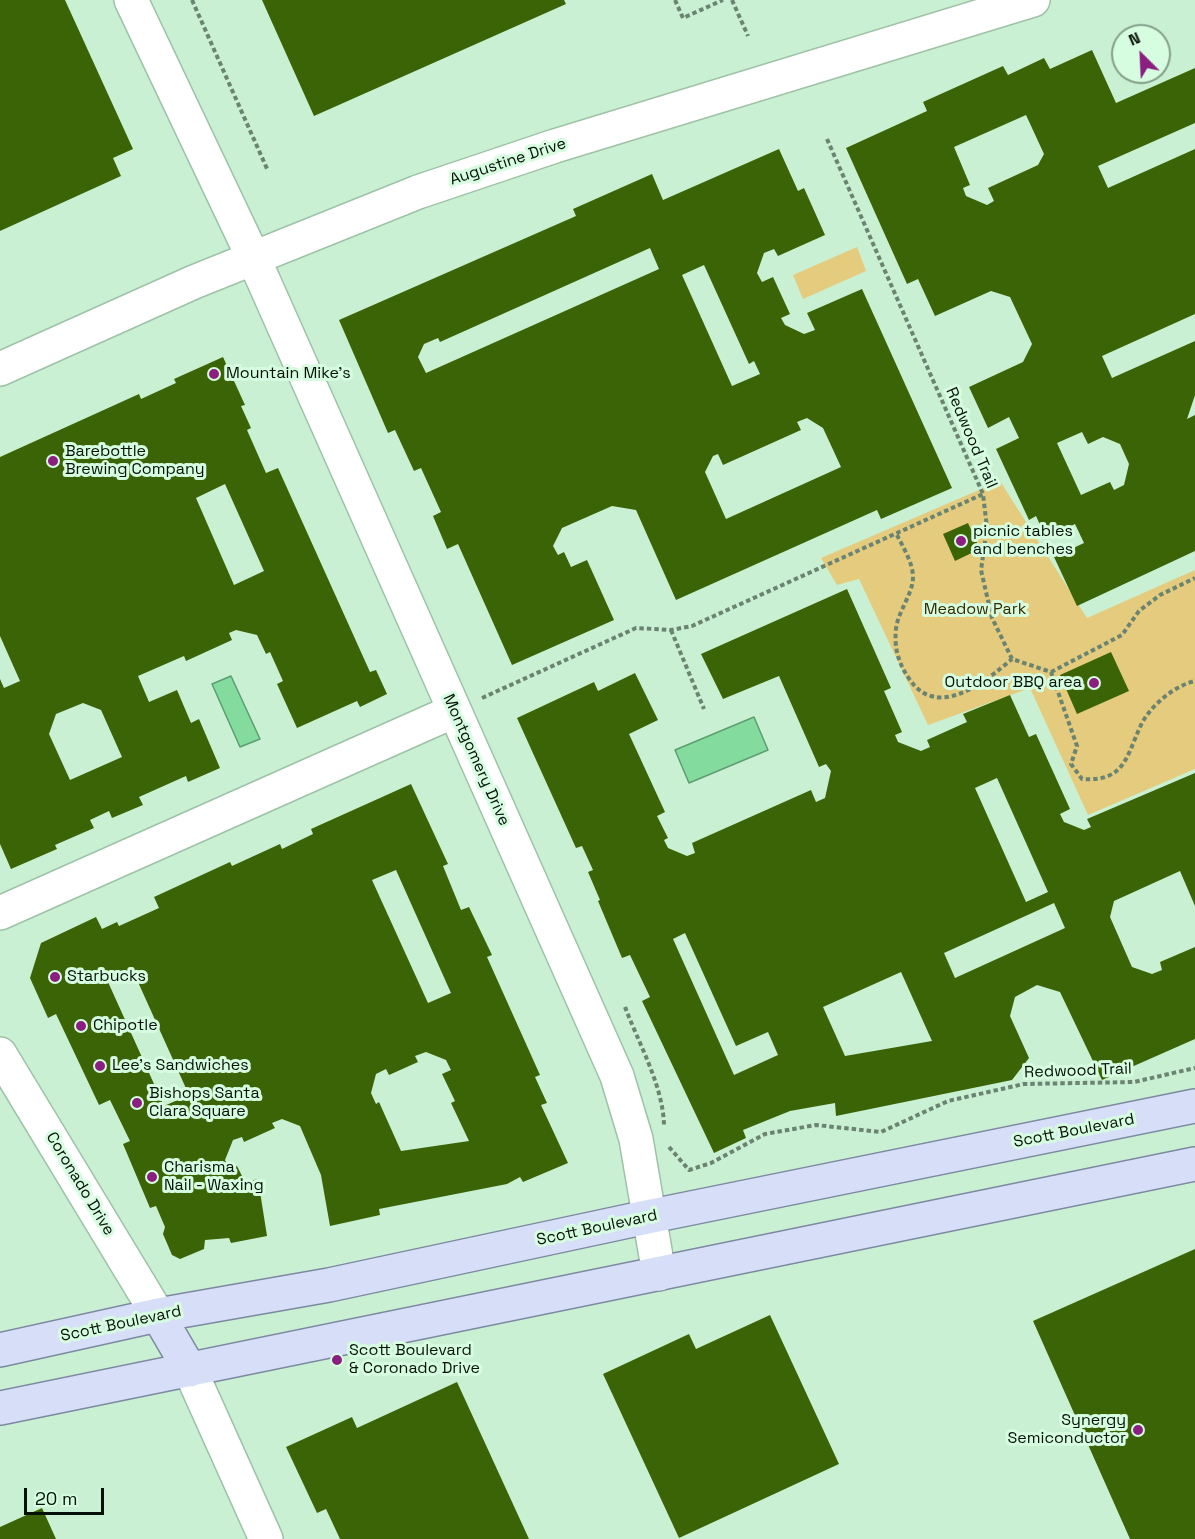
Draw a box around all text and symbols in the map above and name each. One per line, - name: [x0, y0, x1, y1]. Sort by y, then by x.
- north arrow: [1111, 24, 1171, 84]
- text: N: [1125, 27, 1143, 51]
- street label: Augustine Drive: [447, 134, 569, 190]
- place label: Mountain Mike's: [226, 364, 351, 384]
- marker: Mountain Mike's: [207, 367, 221, 381]
- street label: Redwood Trail: [941, 385, 1001, 491]
- place label: Barebottle Brewing Company: [65, 442, 204, 480]
- marker: Barebottle Brewing Company: [46, 454, 60, 468]
- place label: picnic tables and benches: [973, 522, 1073, 560]
- marker: picnic tables and benches: [954, 534, 968, 548]
- park label: Meadow Park: [924, 600, 1026, 620]
- place label: Outdoor BBQ area: [945, 673, 1082, 693]
- marker: Outdoor BBQ area: [1087, 676, 1101, 690]
- street label: Montgomery Drive: [438, 691, 514, 829]
- place label: Starbucks: [67, 967, 146, 987]
- marker: Starbucks: [48, 970, 62, 984]
- place label: Chipotle: [93, 1016, 158, 1036]
- marker: Chipotle: [74, 1019, 88, 1033]
- place label: Lee's Sandwiches: [112, 1056, 249, 1076]
- marker: Lee's Sandwiches: [93, 1059, 107, 1073]
- street label: Redwood Trail: [1024, 1060, 1132, 1082]
- place label: Bishops Santa Clara Square: [149, 1084, 260, 1122]
- marker: Bishops Santa Clara Square: [130, 1096, 144, 1110]
- street label: Scott Boulevard: [1012, 1110, 1136, 1152]
- street label: Coronado Drive: [42, 1129, 118, 1239]
- place label: Charisma Nail - Waxing: [164, 1158, 264, 1196]
- marker: Charisma Nail - Waxing: [145, 1170, 159, 1184]
- street label: Scott Boulevard: [535, 1206, 659, 1250]
- street label: Scott Boulevard: [59, 1302, 183, 1346]
- place label: Scott Boulevard & Coronado Drive: [349, 1341, 480, 1379]
- marker: Scott Boulevard & Coronado Drive: [330, 1353, 344, 1367]
- place label: Synergy Semiconductor: [1007, 1411, 1126, 1449]
- marker: Synergy Semiconductor: [1131, 1423, 1145, 1437]
- scale bar: [27, 1476, 106, 1514]
- text: 20 m: [35, 1487, 78, 1510]

